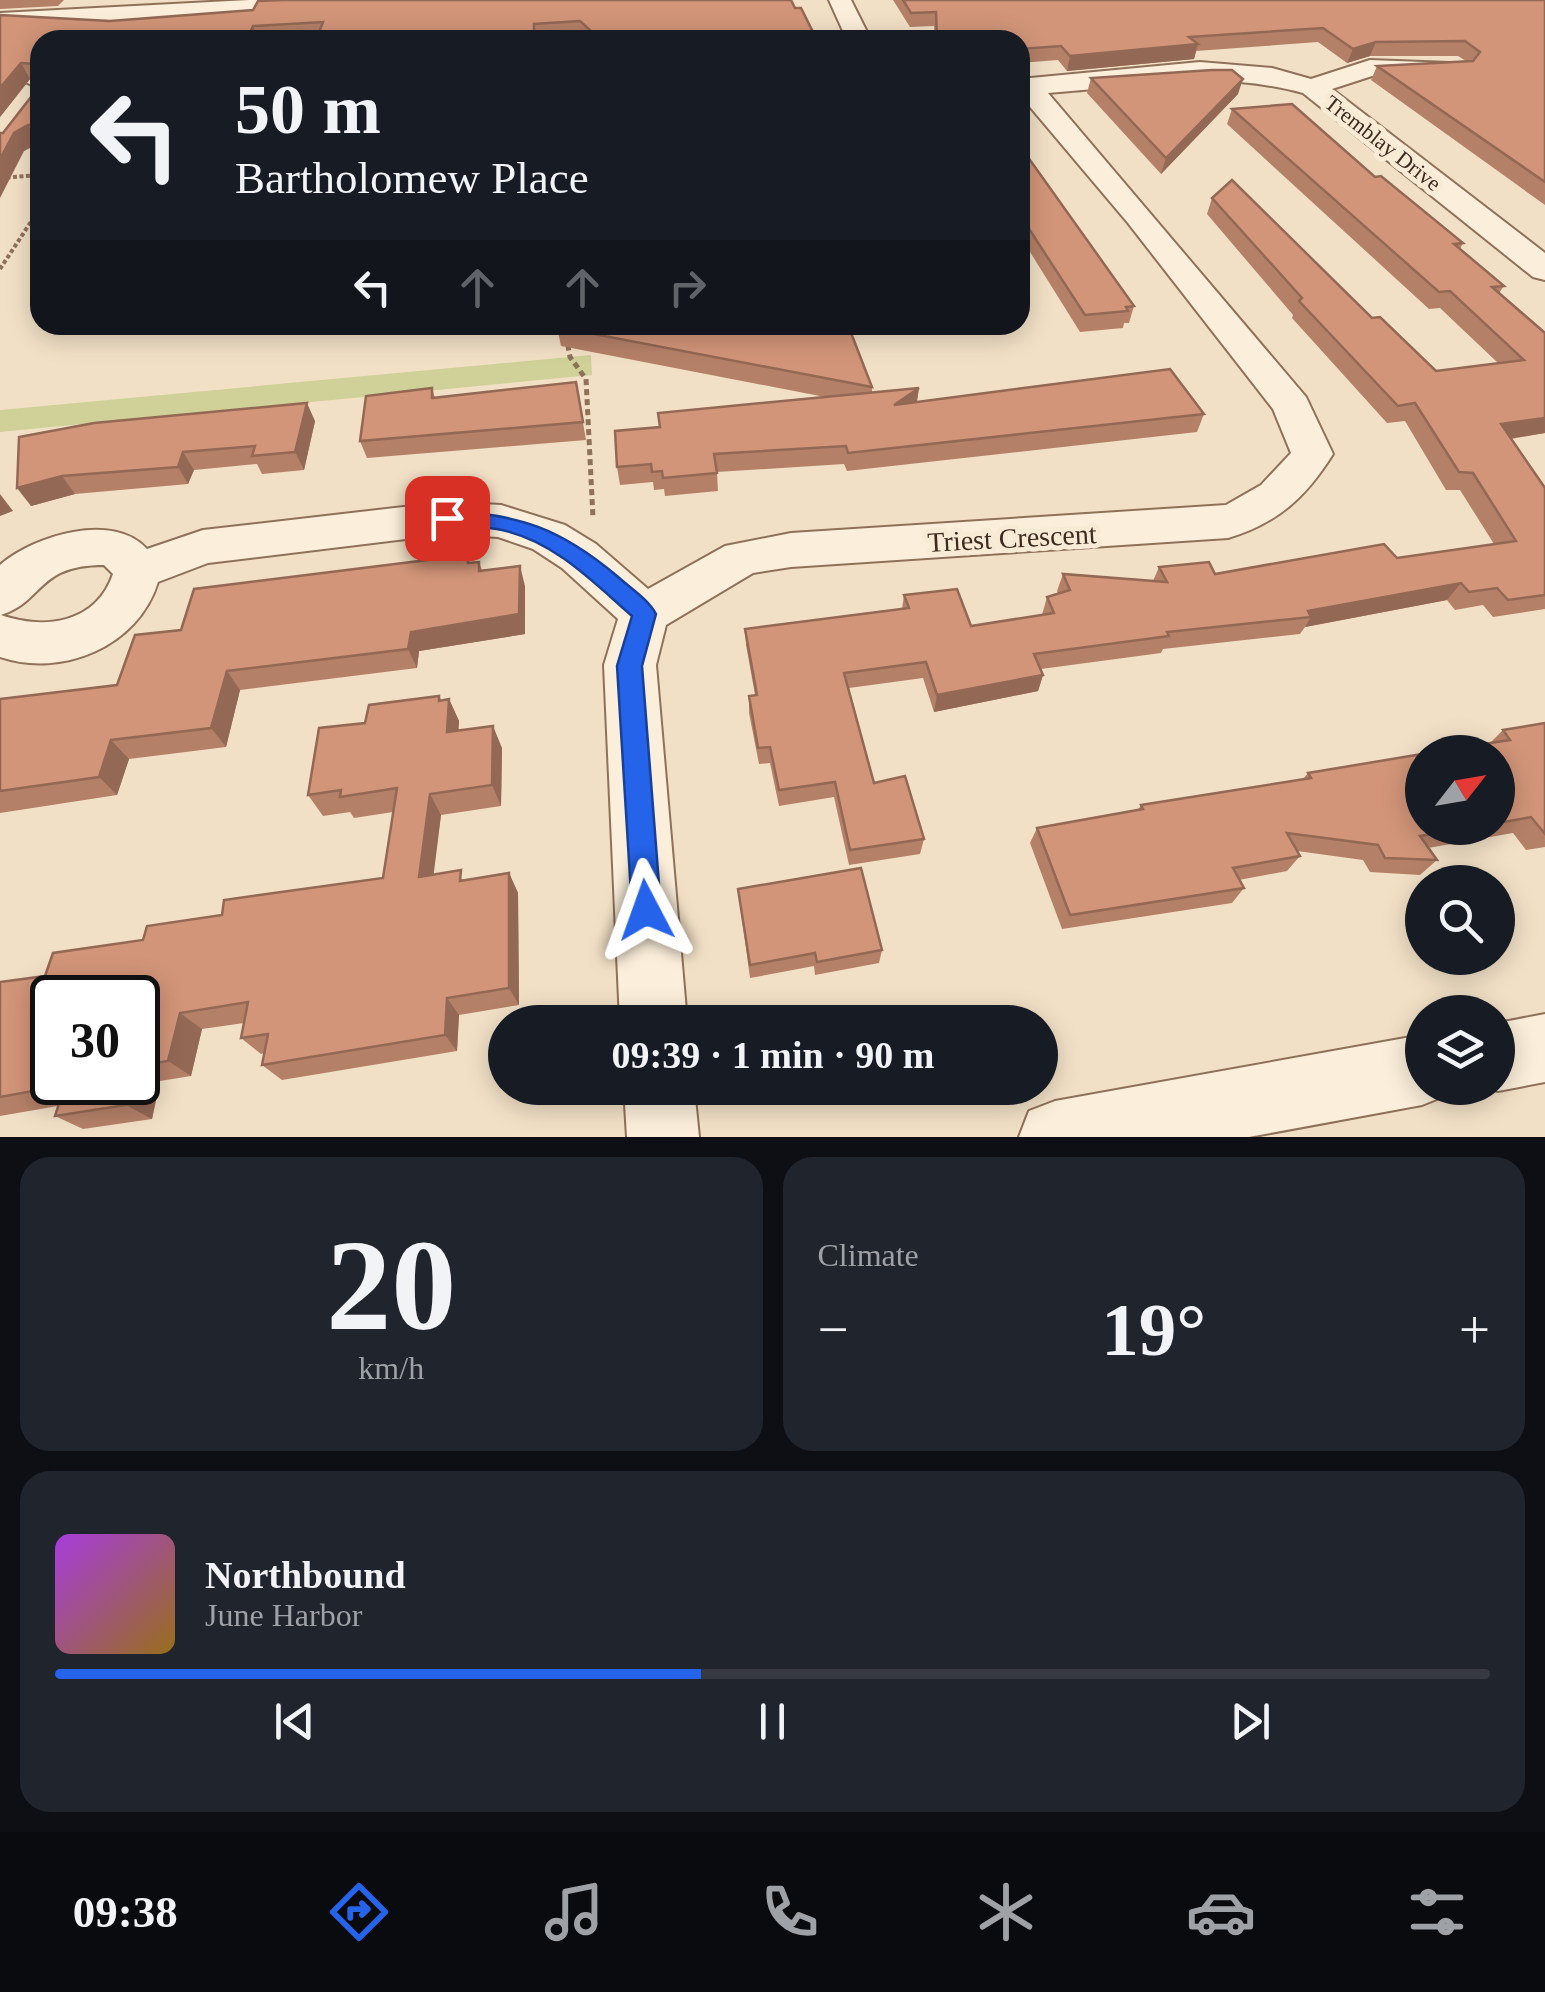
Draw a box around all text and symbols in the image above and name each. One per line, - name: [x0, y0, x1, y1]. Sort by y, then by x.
- icon: left: [70, 70, 200, 200]
- text: 50 m: [235, 71, 381, 148]
- street label: Tremblay Drive: [1320, 90, 1446, 196]
- text: Bartholomew Place: [235, 153, 589, 203]
- icon: left: [345, 260, 400, 315]
- icon: ahead: [450, 260, 505, 315]
- icon: ahead: [555, 260, 610, 315]
- icon: right: [660, 260, 715, 315]
- pin: [405, 476, 490, 561]
- icon: arrive: [420, 491, 475, 546]
- street label: Triest Crescent: [927, 518, 1098, 558]
- north arrow: [1405, 735, 1515, 845]
- map controls: [1405, 735, 1515, 1105]
- position arrow: [594, 858, 698, 962]
- button: search: [1405, 865, 1515, 975]
- speed limit sign: 30: [30, 975, 160, 1105]
- button: layers: [1405, 995, 1515, 1105]
- text: 09:39 · 1 min · 90 m: [612, 1034, 935, 1076]
- text: 20: [326, 1213, 456, 1357]
- text: Climate: [818, 1237, 919, 1273]
- text: 19°: [1101, 1288, 1206, 1371]
- text: −: [818, 1299, 849, 1360]
- text: +: [1459, 1299, 1490, 1360]
- text: km/h: [358, 1350, 424, 1386]
- text: Northbound: [205, 1554, 406, 1596]
- text: June Harbor: [205, 1597, 362, 1633]
- icon: previous: [267, 1694, 322, 1749]
- icon: pause: [745, 1694, 800, 1749]
- icon: next: [1223, 1694, 1278, 1749]
- icon: directions: [324, 1877, 394, 1947]
- icon: music: [539, 1877, 609, 1947]
- icon: phone: [755, 1877, 825, 1947]
- icon: climate: [971, 1877, 1041, 1947]
- icon: car: [1186, 1877, 1256, 1947]
- icon: filters: [1402, 1877, 1472, 1947]
- text: 09:38: [73, 1887, 178, 1937]

